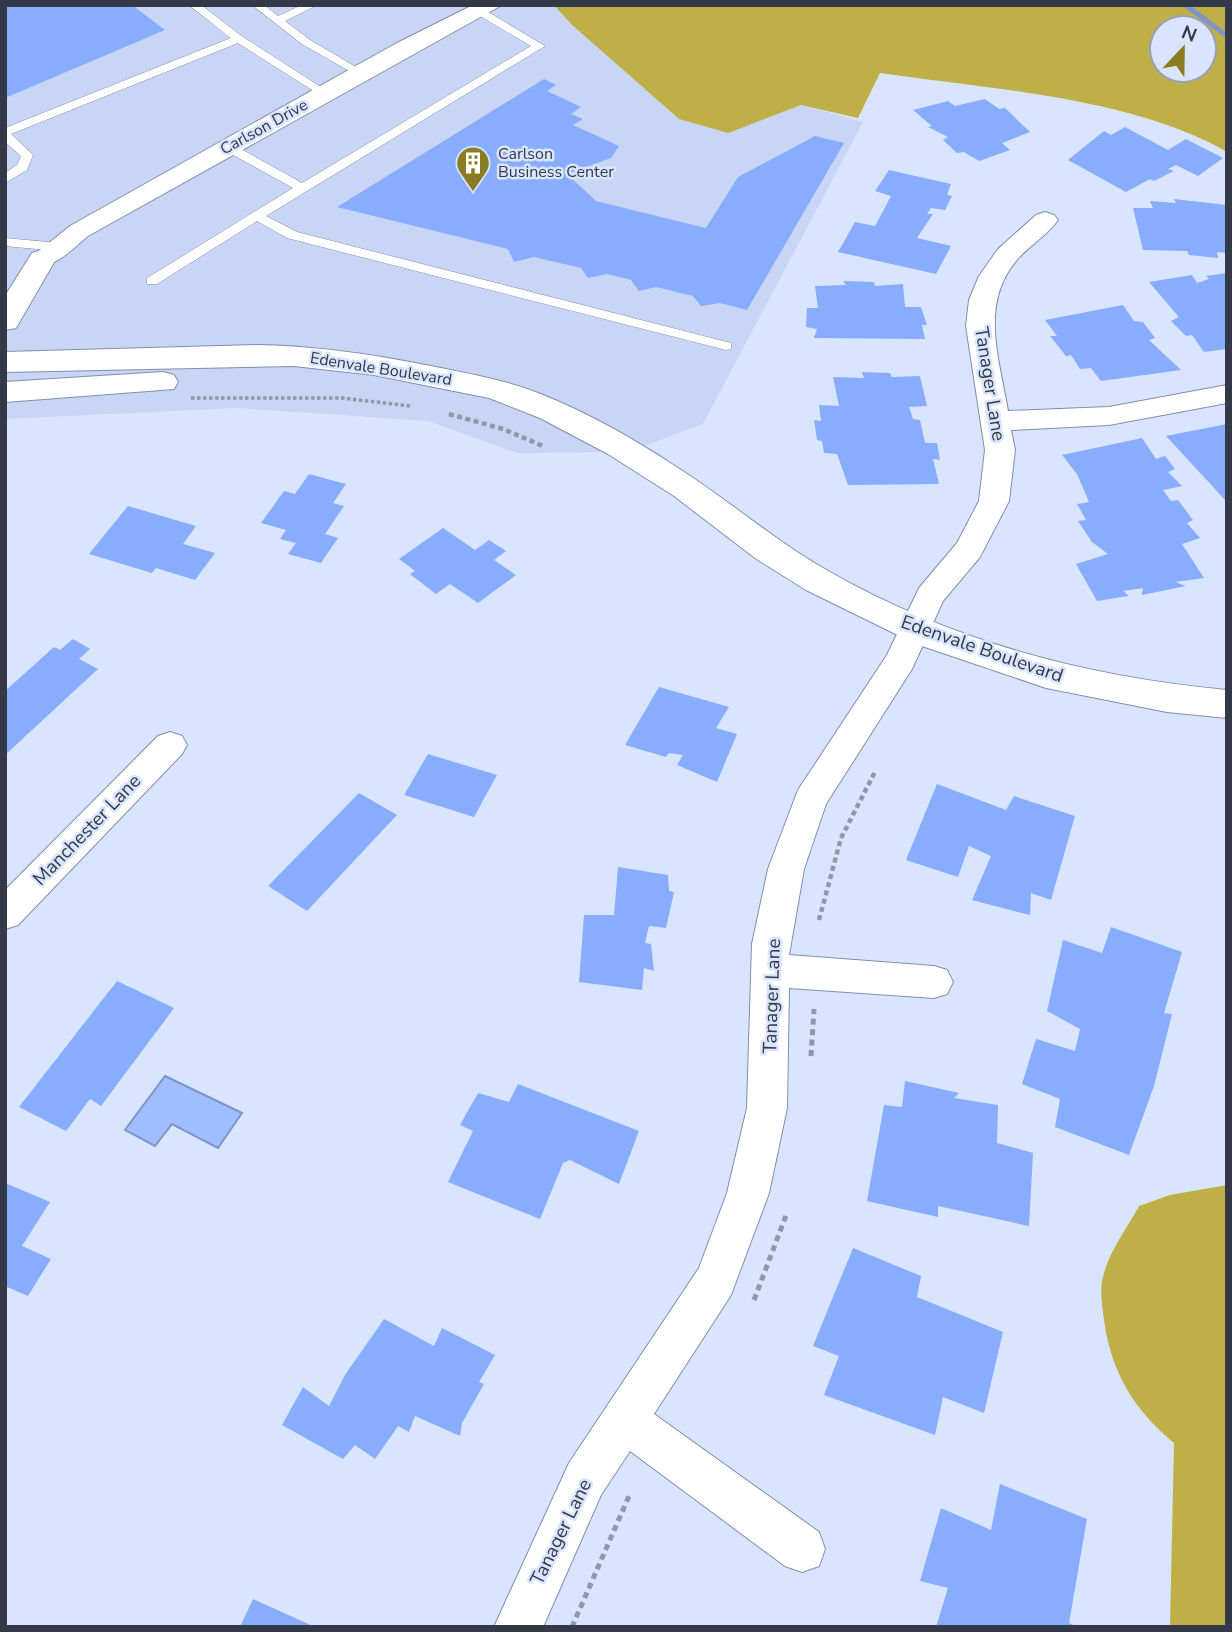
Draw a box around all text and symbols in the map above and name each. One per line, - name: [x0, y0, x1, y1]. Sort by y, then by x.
- north arrow: [1148, 14, 1218, 84]
- text: N: [1178, 19, 1200, 49]
- street label: Carlson Drive: [216, 94, 312, 160]
- place label: Carlson Business Center: [498, 143, 614, 183]
- building icon: Carlson Business Center: [454, 144, 492, 193]
- street label: Tanager Lane: [968, 325, 1012, 443]
- street label: Edenvale Boulevard: [309, 347, 453, 391]
- street label: Edenvale Boulevard: [897, 609, 1067, 689]
- street label: Manchester Lane: [27, 769, 147, 891]
- street label: Tanager Lane: [757, 938, 787, 1054]
- street label: Tanager Lane: [524, 1475, 598, 1589]

